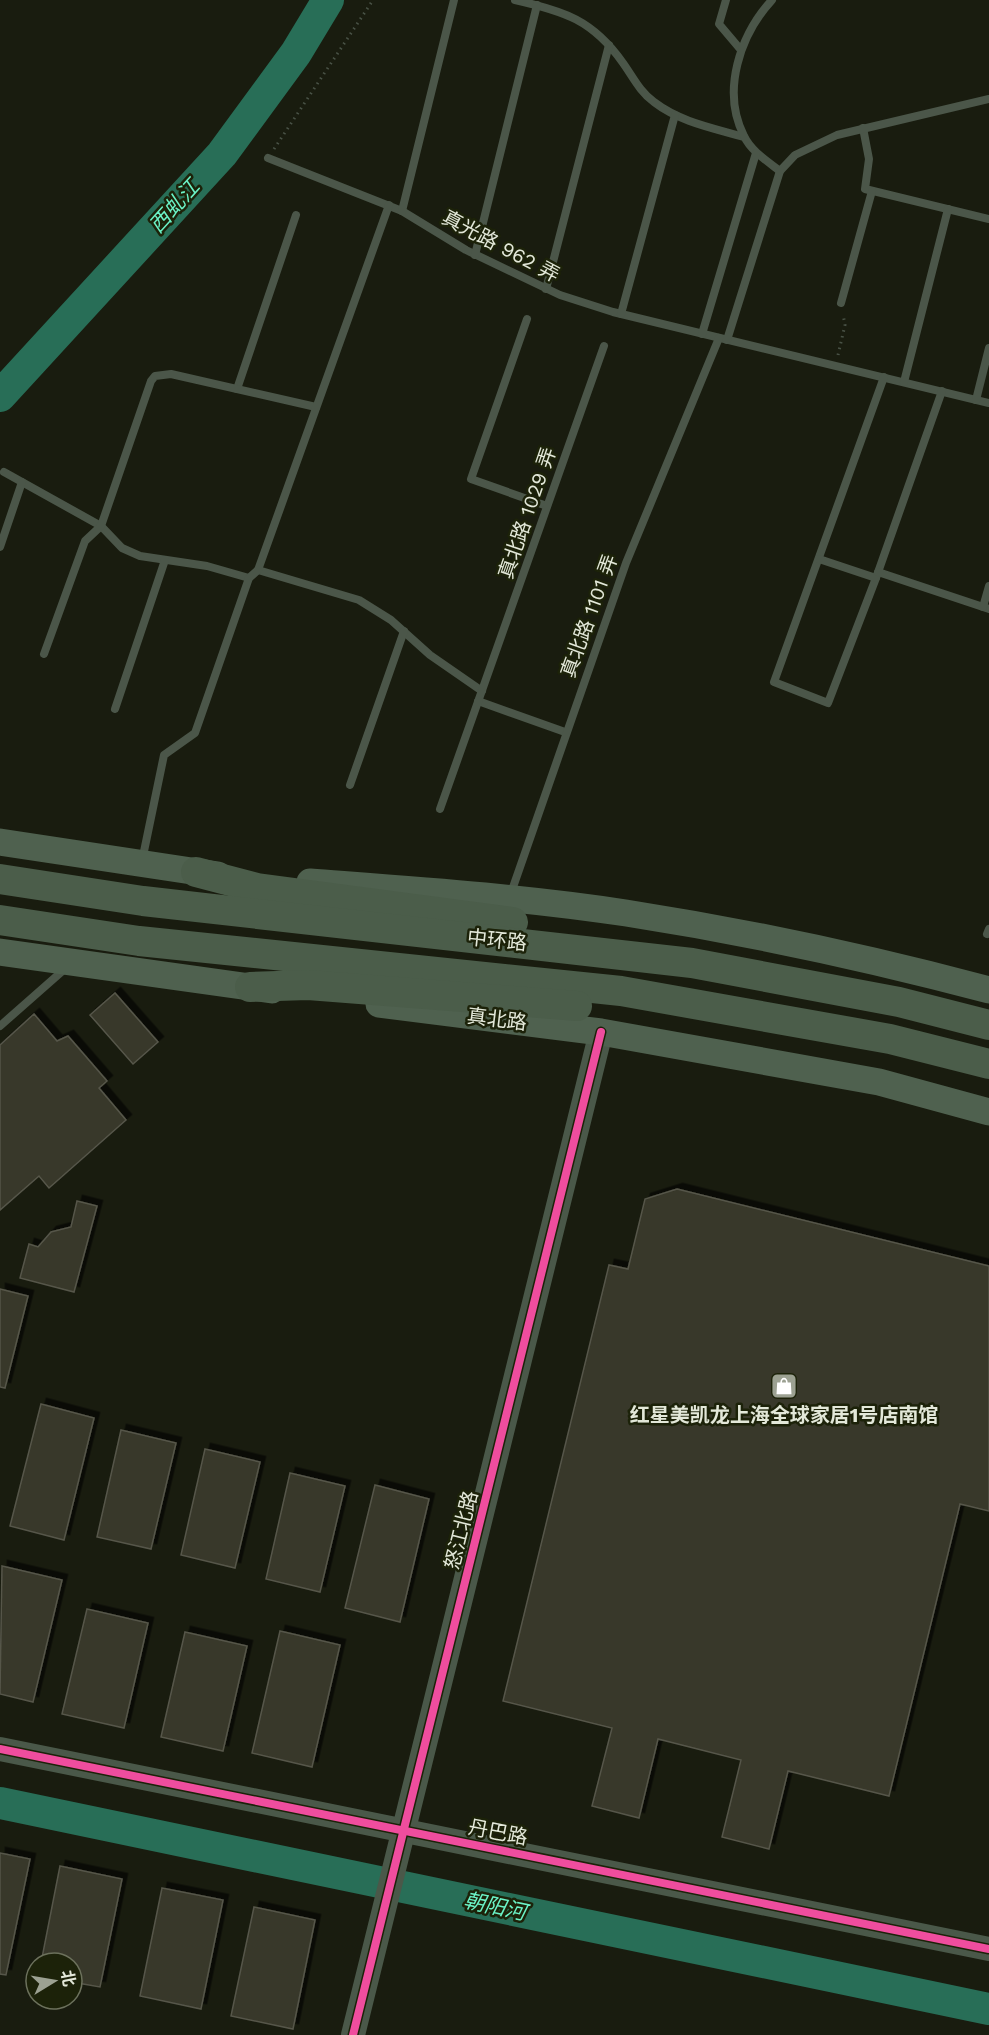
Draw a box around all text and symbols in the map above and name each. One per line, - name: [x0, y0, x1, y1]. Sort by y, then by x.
- water label: 西虬江: [144, 173, 206, 238]
- street label: 真光路 962 弄: [438, 205, 564, 287]
- street label: 真北路 1029 弄: [493, 444, 561, 582]
- street label: 真北路 1101 弄: [556, 551, 622, 681]
- street label: 中环路: [466, 925, 528, 955]
- street label: 真北路: [466, 1003, 528, 1035]
- shop icon: 红星美凯龙上海全球家居1号店南馆: [769, 1371, 799, 1401]
- place label: 红星美凯龙上海全球家居1号店南馆: [630, 1403, 938, 1427]
- street label: 怒江北路: [440, 1488, 482, 1572]
- street label: 丹巴路: [466, 1814, 530, 1850]
- water label: 朝阳河: [462, 1887, 532, 1926]
- north arrow: [24, 1951, 84, 2011]
- text: 北: [57, 1969, 79, 1988]

